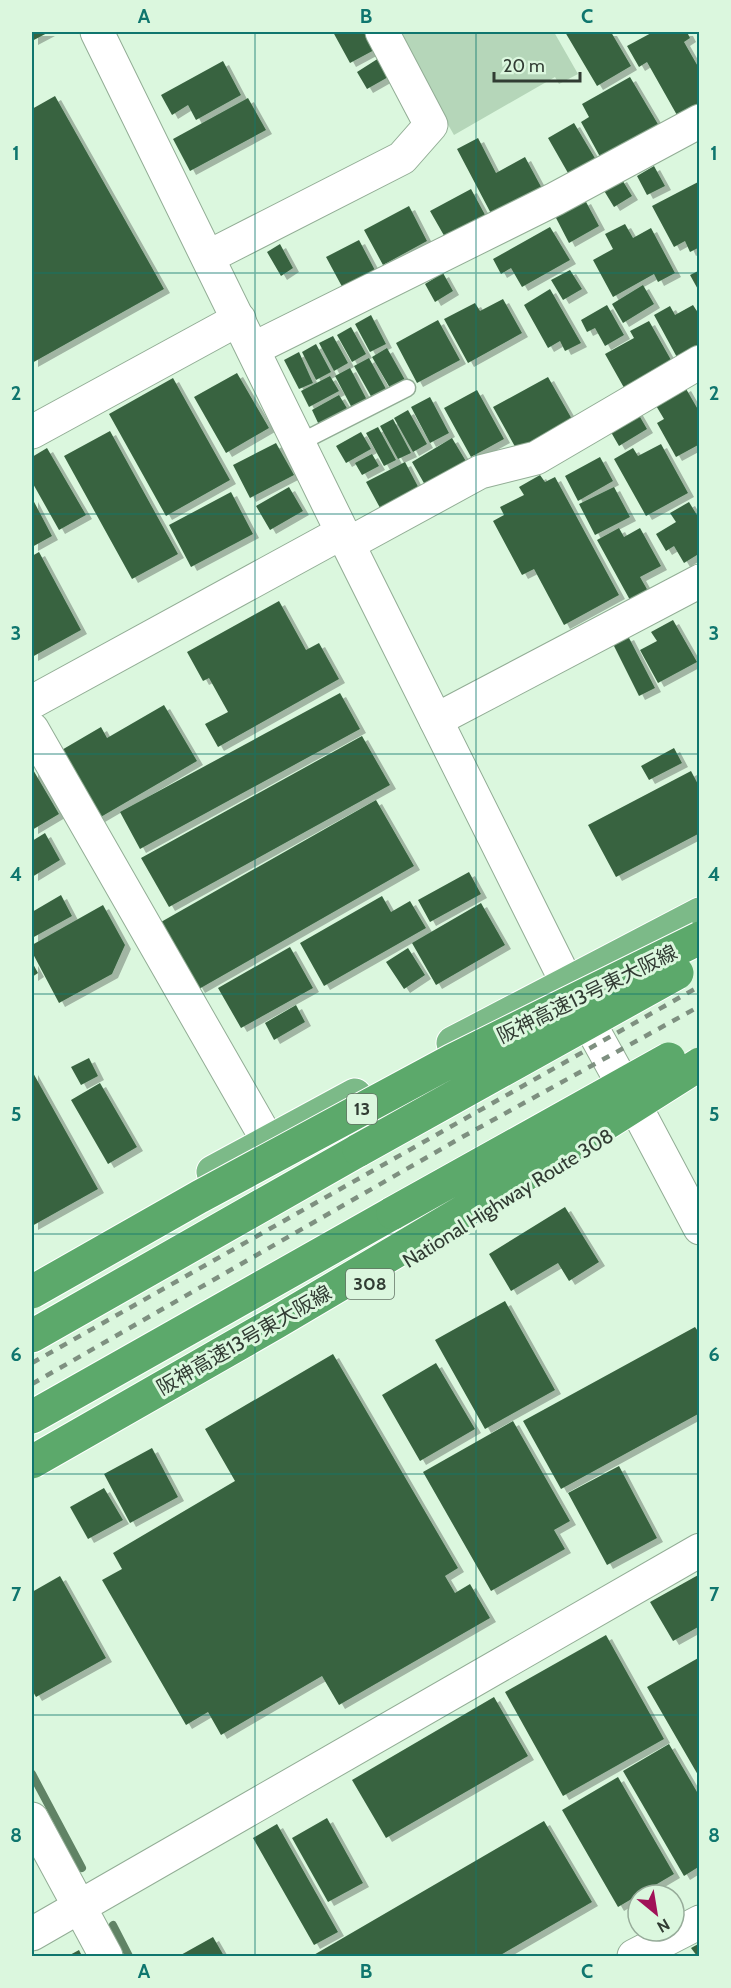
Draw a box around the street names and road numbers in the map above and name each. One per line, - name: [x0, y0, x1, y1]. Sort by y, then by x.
- street label: 阪神高速13号東大阪線: [493, 940, 681, 1048]
- road number: 13: [347, 1094, 377, 1124]
- street label: National Highway Route 308: [398, 1123, 618, 1273]
- road number: 308: [346, 1269, 394, 1299]
- street label: 阪神高速13号東大阪線: [153, 1280, 335, 1400]

